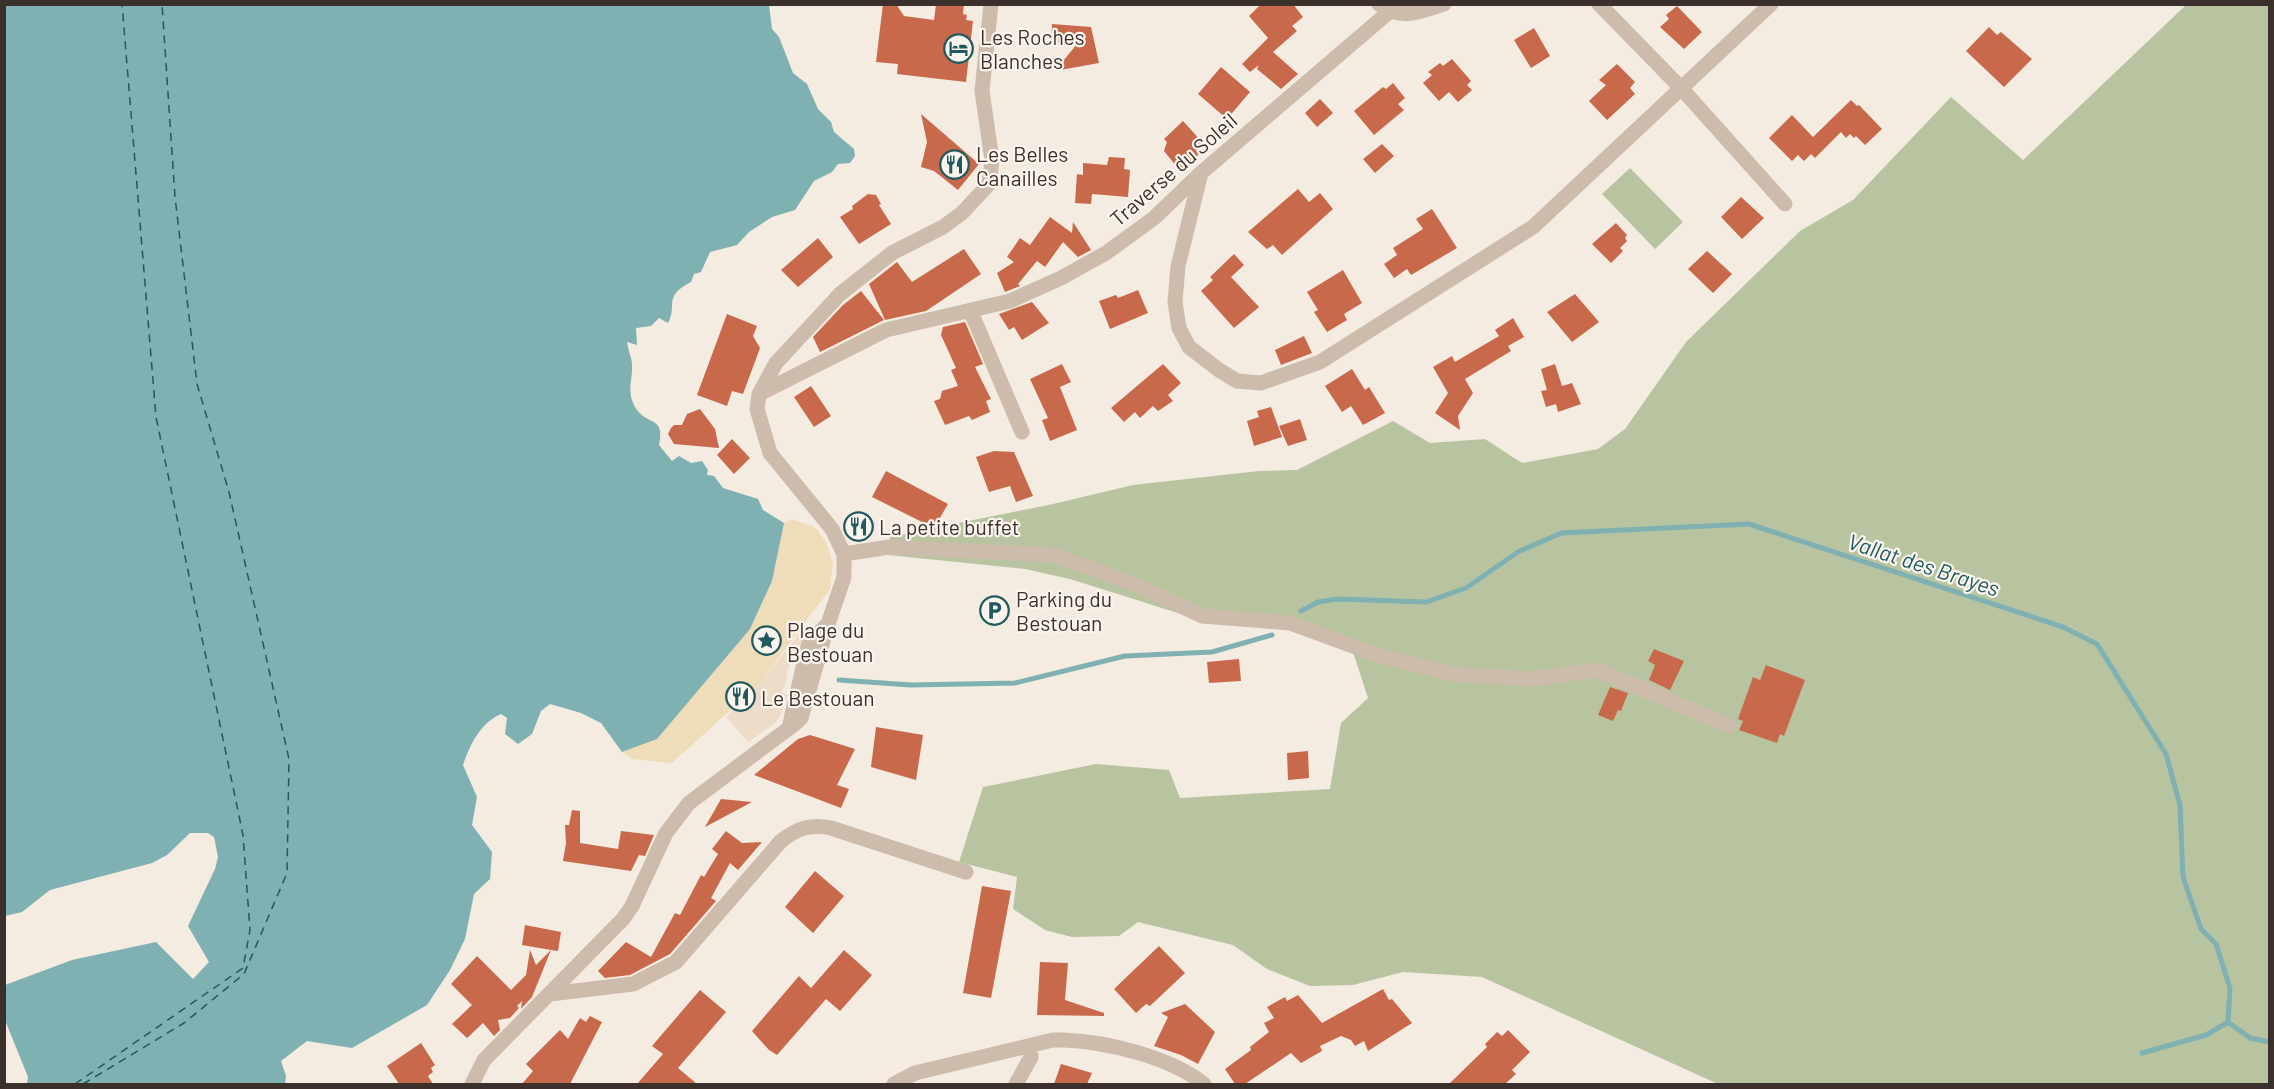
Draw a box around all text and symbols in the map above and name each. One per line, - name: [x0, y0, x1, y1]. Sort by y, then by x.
- place label: Les Roches Blanches: [980, 24, 1085, 73]
- hotel icon: Les Roches Blanches: [943, 32, 975, 64]
- street label: Traverse du Soleil: [1105, 107, 1241, 231]
- place label: Les Belles Canailles: [976, 141, 1068, 190]
- restaurant icon: Les Belles Canailles: [939, 149, 971, 181]
- restaurant icon: La petite buffet: [842, 510, 874, 542]
- place label: La petite buffet: [879, 514, 1019, 539]
- water label: Vallat des Brayes: [1845, 527, 2003, 601]
- place label: Parking du Bestouan: [1016, 586, 1112, 635]
- parking icon: Parking du Bestouan: [979, 594, 1011, 626]
- place label: Plage du Bestouan: [787, 617, 873, 666]
- place icon: Plage du Bestouan: [750, 625, 782, 657]
- restaurant icon: Le Bestouan: [724, 681, 756, 713]
- place label: Le Bestouan: [761, 685, 875, 710]

